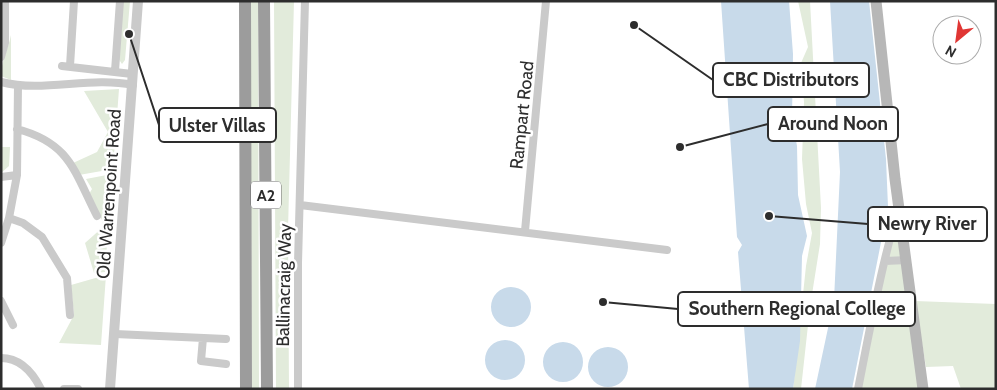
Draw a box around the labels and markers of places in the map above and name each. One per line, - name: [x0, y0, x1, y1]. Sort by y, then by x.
- callout: CBC Distributors: [713, 63, 869, 97]
- callout: Around Noon: [768, 107, 898, 141]
- callout: Ulster Villas: [159, 108, 276, 142]
- callout: Newry River: [868, 207, 987, 241]
- callout: Southern Regional College: [678, 292, 915, 326]

